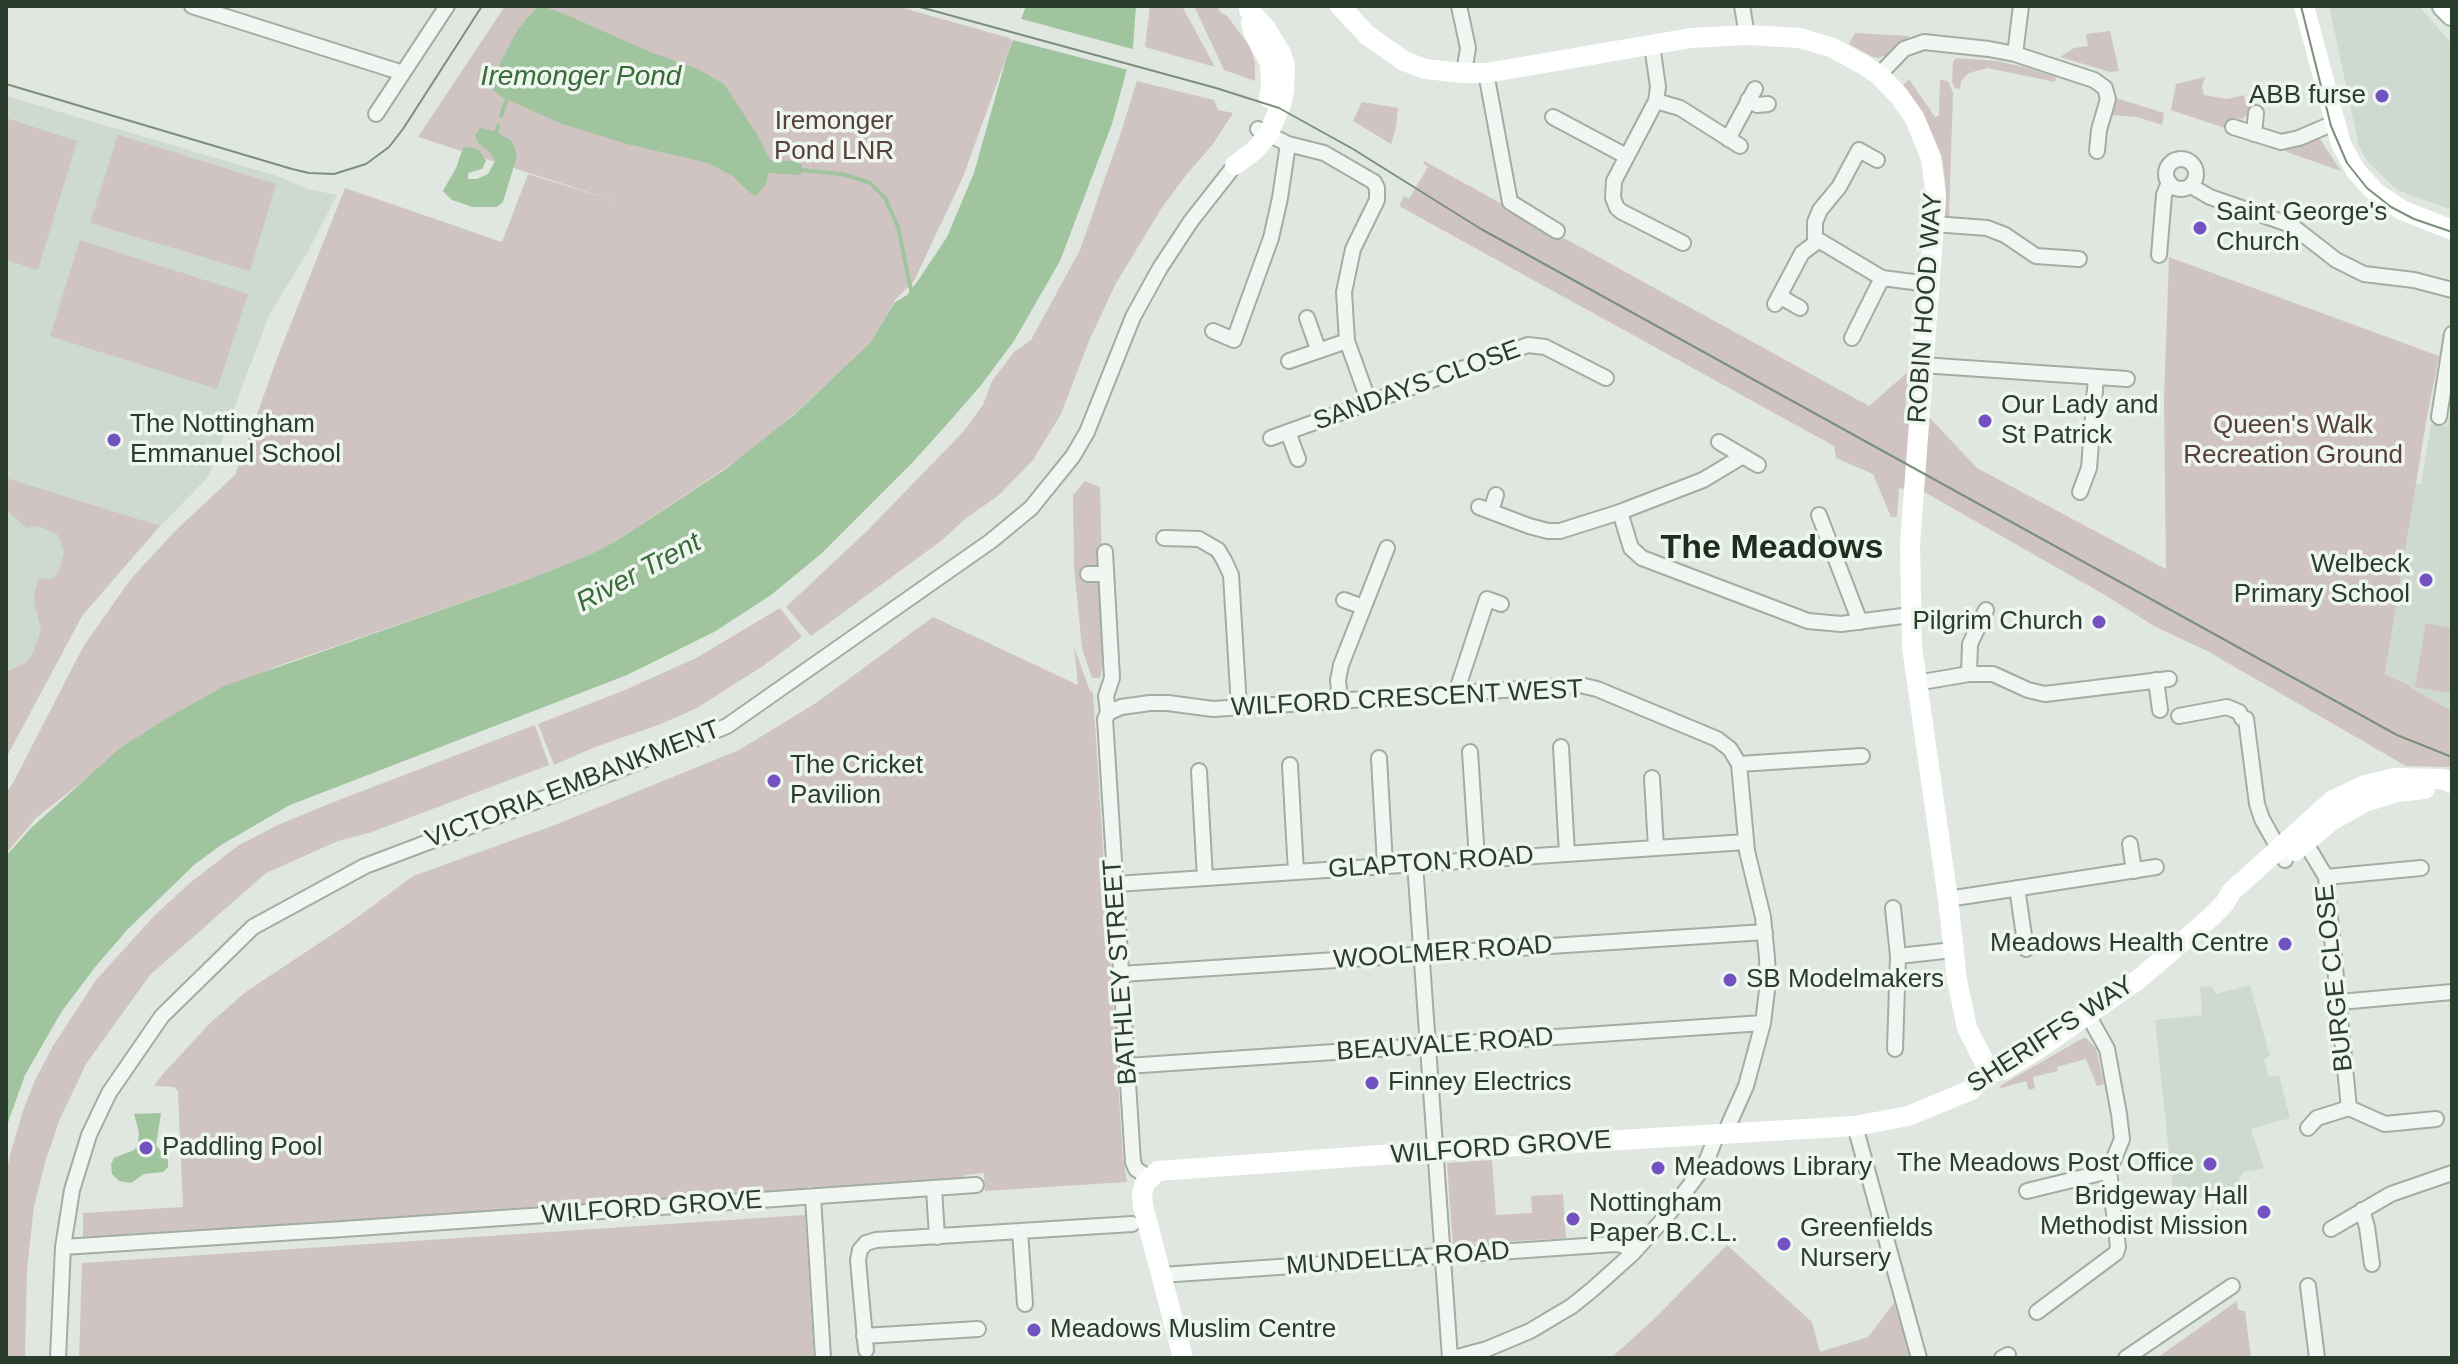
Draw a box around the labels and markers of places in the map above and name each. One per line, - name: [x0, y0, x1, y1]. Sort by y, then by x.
- place label: ABB furse: [2249, 80, 2366, 112]
- marker: ABB furse: [2373, 87, 2391, 105]
- place label: Saint George's Church: [2216, 197, 2387, 258]
- marker: Saint George's Church: [2191, 219, 2209, 237]
- place label: Our Lady and St Patrick: [2001, 390, 2159, 452]
- place label: The Nottingham Emmanuel School: [130, 409, 341, 470]
- marker: Our Lady and St Patrick: [1976, 412, 1994, 430]
- marker: The Nottingham Emmanuel School: [105, 431, 123, 449]
- place label: Welbeck Primary School: [2234, 549, 2410, 610]
- marker: Welbeck Primary School: [2417, 571, 2435, 589]
- place label: Pilgrim Church: [1913, 606, 2083, 638]
- marker: Pilgrim Church: [2090, 613, 2108, 631]
- place label: The Cricket Pavilion: [790, 750, 923, 812]
- marker: The Cricket Pavilion: [765, 772, 783, 790]
- place label: Meadows Health Centre: [1990, 928, 2269, 960]
- marker: Meadows Health Centre: [2276, 935, 2294, 953]
- place label: SB Modelmakers: [1746, 964, 1944, 996]
- marker: SB Modelmakers: [1721, 971, 1739, 989]
- place label: Finney Electrics: [1388, 1067, 1571, 1099]
- marker: Finney Electrics: [1363, 1074, 1381, 1092]
- place label: Paddling Pool: [162, 1132, 322, 1164]
- marker: Paddling Pool: [137, 1139, 155, 1157]
- place label: The Meadows Post Office: [1897, 1148, 2194, 1180]
- place label: Meadows Library: [1674, 1152, 1872, 1184]
- marker: The Meadows Post Office: [2201, 1155, 2219, 1173]
- marker: Meadows Library: [1649, 1159, 1667, 1177]
- place label: Bridgeway Hall Methodist Mission: [2040, 1181, 2248, 1242]
- place label: Nottingham Paper B.C.L.: [1589, 1188, 1738, 1250]
- marker: Bridgeway Hall Methodist Mission: [2255, 1203, 2273, 1221]
- marker: Nottingham Paper B.C.L.: [1564, 1210, 1582, 1228]
- place label: Greenfields Nursery: [1800, 1213, 1933, 1274]
- marker: Greenfields Nursery: [1775, 1235, 1793, 1253]
- place label: Meadows Muslim Centre: [1050, 1314, 1336, 1346]
- marker: Meadows Muslim Centre: [1025, 1321, 1043, 1339]

